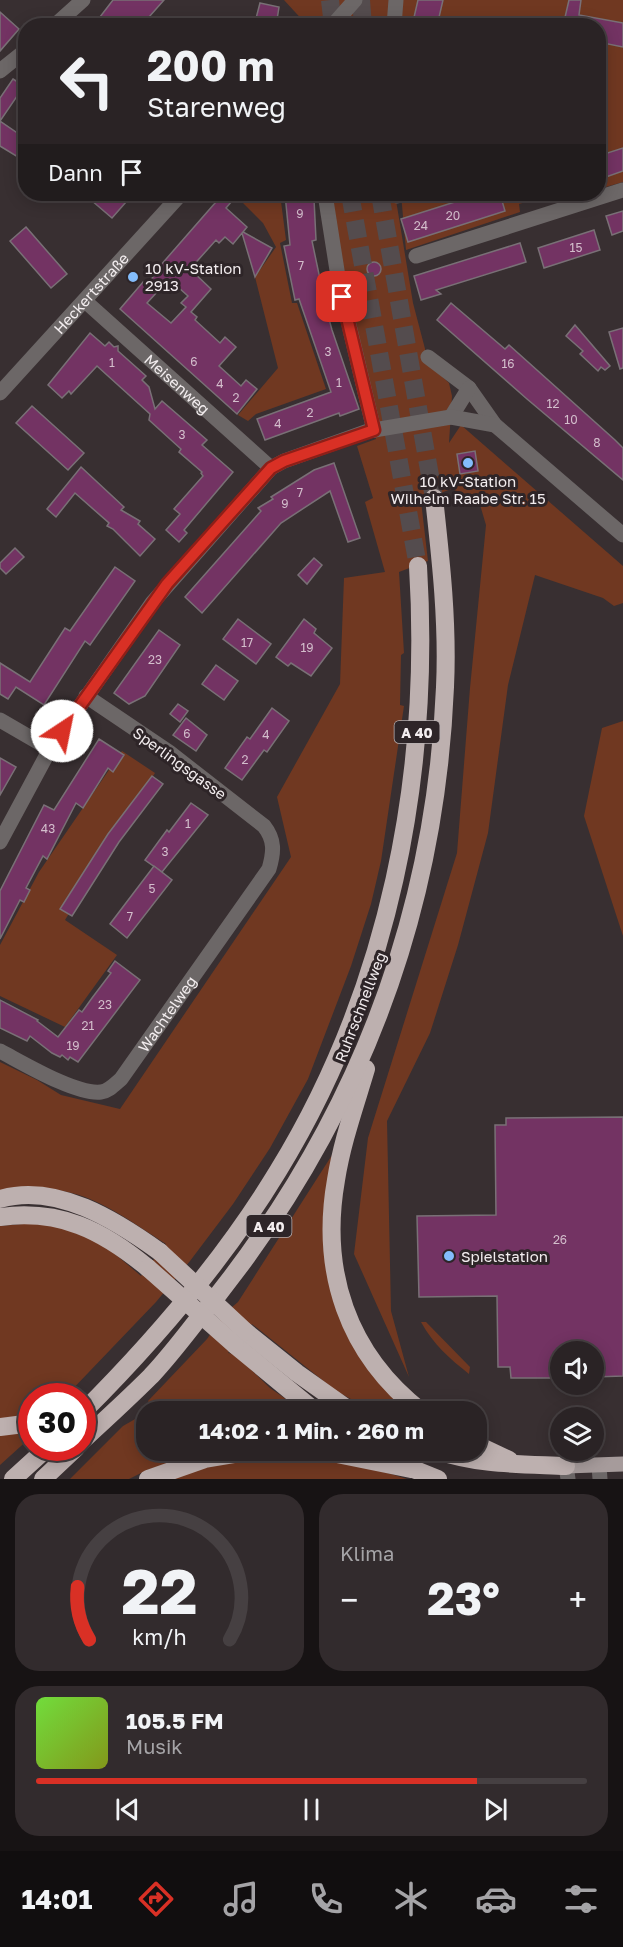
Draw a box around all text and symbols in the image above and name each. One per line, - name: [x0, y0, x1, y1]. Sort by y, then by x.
- text: 200 m: [147, 40, 274, 90]
- icon: left: [48, 42, 126, 120]
- text: Starenweg: [147, 91, 286, 123]
- icon: arrive: [115, 156, 148, 189]
- text: Dann: [48, 159, 103, 186]
- house number: 9: [296, 206, 304, 221]
- house number: 20: [446, 208, 460, 223]
- house number: 24: [414, 218, 428, 233]
- house number: 15: [570, 240, 582, 255]
- street label: Heckertstraße: [50, 249, 132, 337]
- house number: 7: [298, 258, 304, 273]
- place label: 10 kV-Station 2913: [145, 259, 241, 294]
- marker: 10 kV-Station 2913: [126, 270, 140, 284]
- pin: [316, 271, 367, 322]
- icon: arrive: [325, 280, 358, 313]
- house number: 3: [324, 344, 332, 359]
- street label: Meisenweg: [141, 350, 214, 418]
- house number: 6: [190, 354, 198, 369]
- house number: 1: [109, 355, 115, 370]
- house number: 16: [501, 356, 515, 371]
- house number: 1: [336, 375, 342, 390]
- house number: 4: [216, 376, 224, 391]
- house number: 2: [233, 390, 240, 405]
- house number: 12: [547, 396, 559, 411]
- house number: 2: [307, 405, 314, 420]
- house number: 10: [564, 412, 578, 427]
- house number: 4: [274, 416, 282, 431]
- house number: 3: [178, 427, 186, 442]
- house number: 8: [593, 435, 601, 450]
- marker: 10 kV-Station Wilhelm Raabe Str. 15: [461, 456, 475, 470]
- place label: 10 kV-Station Wilhelm Raabe Str. 15: [390, 472, 546, 507]
- house number: 7: [297, 485, 303, 500]
- house number: 9: [281, 496, 289, 511]
- house number: 17: [241, 635, 253, 650]
- house number: 19: [300, 640, 314, 655]
- house number: 23: [148, 652, 162, 667]
- position arrow: [30, 699, 94, 763]
- road number: A 40: [394, 721, 440, 743]
- street label: Sperlingsgasse: [130, 723, 230, 803]
- house number: 6: [183, 726, 191, 741]
- house number: 4: [262, 727, 270, 742]
- house number: 2: [242, 752, 249, 767]
- house number: 1: [185, 816, 191, 831]
- house number: 43: [41, 821, 55, 836]
- house number: 3: [161, 844, 169, 859]
- house number: 5: [149, 881, 156, 896]
- house number: 7: [127, 909, 133, 924]
- street label: Ruhrschnellweg: [331, 949, 389, 1065]
- street label: Wachtelweg: [134, 972, 200, 1055]
- house number: 23: [98, 997, 112, 1012]
- house number: 21: [82, 1018, 95, 1033]
- house number: 19: [66, 1038, 80, 1053]
- road number: A 40: [246, 1215, 292, 1237]
- house number: 26: [553, 1232, 567, 1247]
- place label: Spielstation: [461, 1247, 548, 1265]
- marker: Spielstation: [442, 1249, 456, 1263]
- map controls: [550, 1341, 604, 1461]
- button: sound: [550, 1341, 604, 1395]
- speed limit sign: 30: [18, 1383, 96, 1461]
- button: layers: [550, 1407, 604, 1461]
- text: 14:02 · 1 Min. · 260 m: [199, 1417, 424, 1444]
- text: Klima: [340, 1541, 394, 1565]
- text: 22: [121, 1553, 198, 1628]
- text: 23°: [427, 1571, 500, 1625]
- text: −: [340, 1580, 358, 1619]
- text: +: [569, 1580, 587, 1619]
- text: km/h: [132, 1624, 187, 1650]
- text: 105.5 FM: [126, 1707, 224, 1734]
- text: Musik: [126, 1734, 183, 1758]
- icon: previous: [111, 1793, 144, 1826]
- icon: pause: [295, 1793, 328, 1826]
- icon: next: [479, 1793, 512, 1826]
- icon: directions: [135, 1878, 177, 1920]
- icon: music: [220, 1878, 262, 1920]
- icon: phone: [305, 1878, 347, 1920]
- icon: climate: [390, 1878, 432, 1920]
- icon: car: [475, 1878, 517, 1920]
- icon: filters: [560, 1878, 602, 1920]
- text: 14:01: [21, 1883, 92, 1915]

